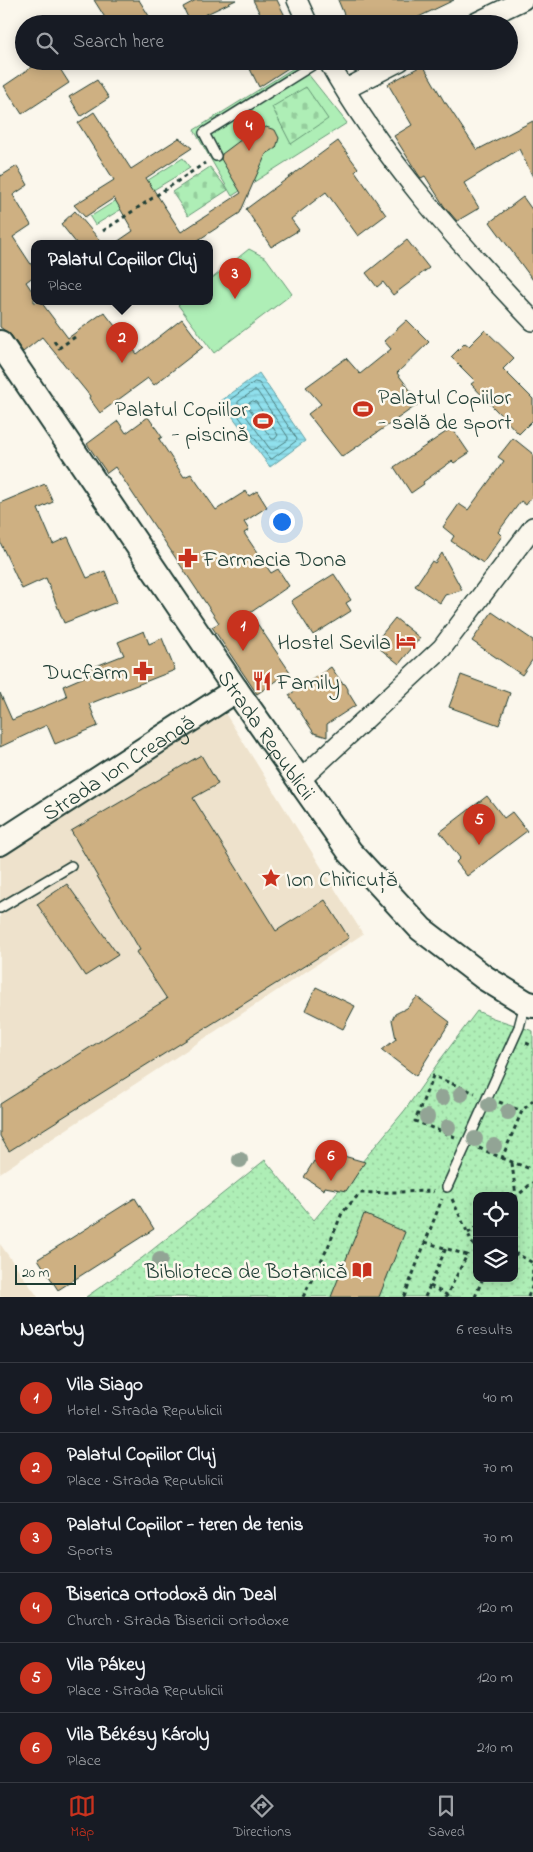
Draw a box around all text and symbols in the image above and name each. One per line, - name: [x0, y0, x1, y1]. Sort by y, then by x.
- search box: [15, 15, 518, 70]
- icon: search: [33, 29, 61, 57]
- text: Search here: [73, 29, 164, 56]
- pin: 4: [233, 110, 265, 151]
- popup: [31, 240, 213, 305]
- text: Palatul Copiilor Cluj: [48, 247, 196, 274]
- pin: 3: [219, 258, 251, 299]
- text: Place: [48, 274, 82, 298]
- pin: 2: [106, 322, 138, 363]
- place label: Palatul Copiilor - sală de sport: [378, 383, 512, 440]
- place label: Palatul Copiilor - piscină: [115, 395, 248, 452]
- sports icon: Palatul Copiilor - sală de sport: [352, 398, 374, 420]
- sports icon: Palatul Copiilor - piscină: [252, 410, 274, 432]
- your location: [269, 509, 295, 535]
- place label: Farmacia Dona: [202, 545, 346, 577]
- pharmacy icon: Farmacia Dona: [177, 547, 199, 569]
- pin: 1: [227, 610, 259, 651]
- place label: Hostel Sevila: [277, 628, 391, 660]
- hotel icon: Hostel Sevila: [395, 630, 417, 652]
- place label: Ducfarm: [43, 658, 128, 690]
- pharmacy icon: Ducfarm: [132, 660, 154, 682]
- street label: Strada Republicii: [208, 664, 322, 808]
- place label: Family: [276, 668, 340, 701]
- restaurant icon: Family: [251, 670, 273, 692]
- street label: Strada Ion Creangă: [37, 708, 201, 831]
- pin: 5: [463, 804, 495, 845]
- place label: Ion Chiricuță: [286, 865, 397, 897]
- place icon: Ion Chiricuță: [260, 867, 282, 889]
- pin: 6: [315, 1140, 347, 1181]
- map controls: [473, 1192, 518, 1282]
- button: locate: [473, 1192, 518, 1237]
- button: layers: [473, 1237, 518, 1282]
- place label: Biblioteca de Botanică: [144, 1257, 347, 1289]
- library icon: Biblioteca de Botanică: [351, 1259, 373, 1281]
- scale bar: [15, 1262, 76, 1285]
- text: 20 m: [22, 1263, 49, 1284]
- text: Nearby: [20, 1315, 84, 1345]
- text: 6 results: [456, 1318, 513, 1342]
- text: Vila Siago: [67, 1372, 143, 1399]
- text: 1: [33, 1386, 39, 1410]
- text: 40 m: [483, 1386, 513, 1410]
- text: Hotel · Strada Republicii: [67, 1399, 222, 1423]
- text: Palatul Copiilor Cluj: [67, 1442, 215, 1469]
- text: 2: [32, 1456, 40, 1480]
- text: 70 m: [483, 1456, 513, 1480]
- text: Place · Strada Republicii: [67, 1469, 223, 1493]
- text: Palatul Copiilor - teren de tenis: [67, 1512, 304, 1539]
- text: 3: [33, 1526, 39, 1550]
- text: 70 m: [483, 1526, 513, 1550]
- text: Sports: [67, 1539, 113, 1563]
- text: Biserica Ortodoxă din Deal: [67, 1582, 276, 1609]
- text: 4: [33, 1596, 39, 1620]
- text: 120 m: [477, 1596, 513, 1620]
- text: Church · Strada Bisericii Ortodoxe: [67, 1609, 289, 1633]
- text: Vila Pákey: [67, 1652, 145, 1679]
- text: 5: [31, 1666, 41, 1690]
- text: 120 m: [477, 1666, 513, 1690]
- text: Place · Strada Republicii: [67, 1679, 223, 1703]
- text: Vila Békésy Károly: [67, 1722, 209, 1749]
- text: 6: [32, 1736, 40, 1760]
- text: 210 m: [477, 1736, 513, 1760]
- text: Place: [67, 1749, 101, 1773]
- tab: Map: [68, 1792, 96, 1843]
- tab: Directions: [233, 1792, 291, 1843]
- tab: Saved: [428, 1792, 465, 1843]

